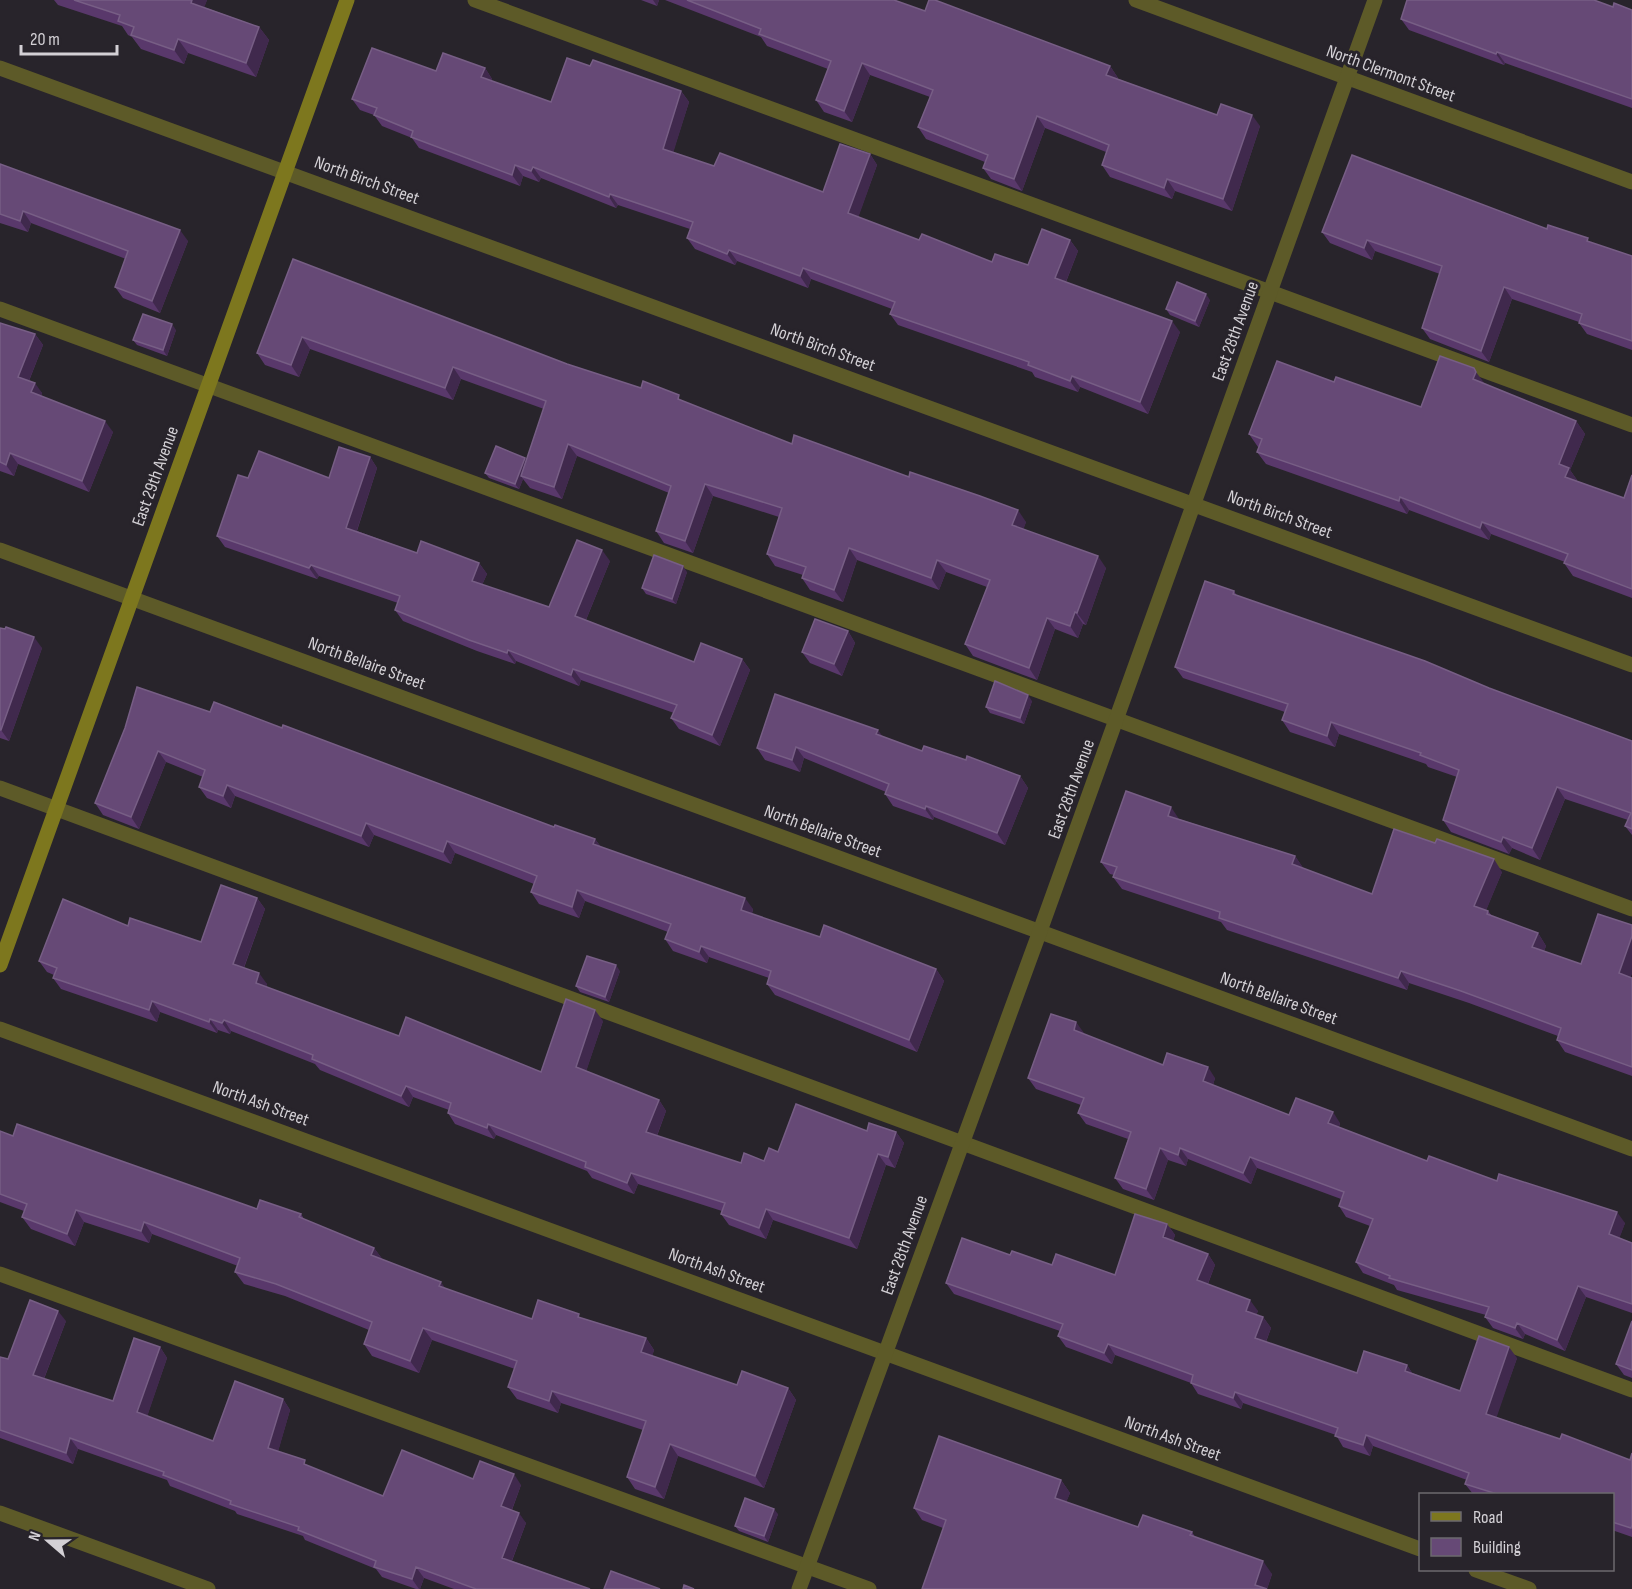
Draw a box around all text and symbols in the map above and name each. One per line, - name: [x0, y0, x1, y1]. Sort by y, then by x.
- scale bar: [21, 18, 117, 56]
- text: 20 m: [30, 29, 60, 50]
- street label: North Clermont Street: [1323, 40, 1459, 107]
- street label: North Birch Street: [312, 152, 423, 209]
- street label: East 28th Avenue: [1208, 279, 1263, 384]
- street label: North Birch Street: [768, 319, 879, 376]
- street label: East 29th Avenue: [128, 423, 183, 529]
- street label: North Birch Street: [1225, 486, 1336, 543]
- street label: North Bellaire Street: [305, 633, 429, 695]
- street label: East 28th Avenue: [1044, 737, 1099, 842]
- street label: North Bellaire Street: [761, 801, 885, 863]
- street label: North Bellaire Street: [1217, 968, 1341, 1030]
- street label: North Ash Street: [210, 1076, 312, 1131]
- street label: East 28th Avenue: [877, 1193, 932, 1298]
- street label: North Ash Street: [666, 1243, 768, 1298]
- street label: North Ash Street: [1122, 1411, 1224, 1466]
- legend: [1419, 1493, 1614, 1571]
- text: Road: [1473, 1507, 1503, 1528]
- north arrow: [18, 1511, 78, 1571]
- text: N: [25, 1529, 46, 1544]
- text: Building: [1473, 1537, 1521, 1558]

